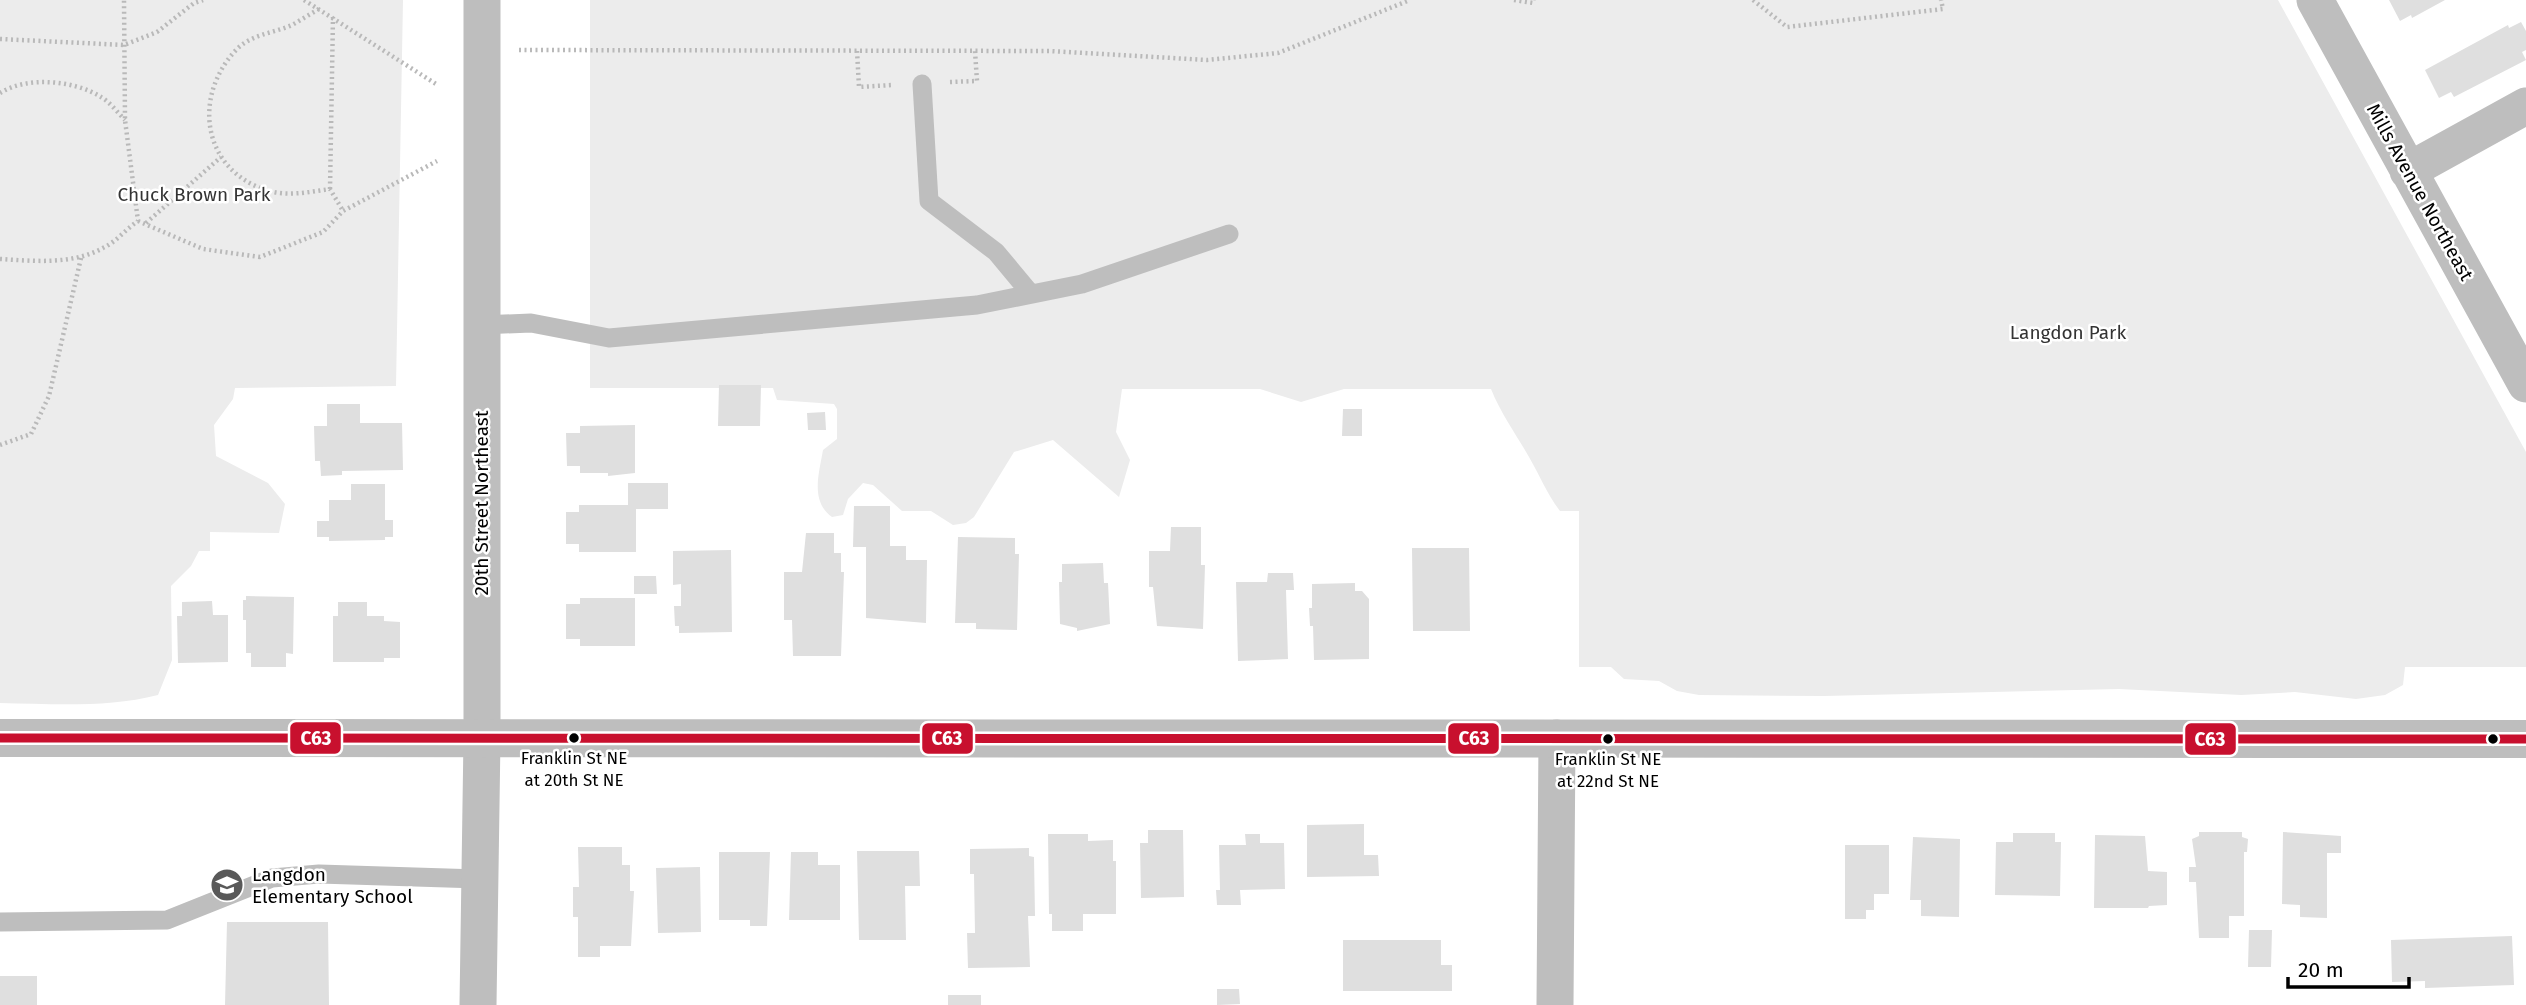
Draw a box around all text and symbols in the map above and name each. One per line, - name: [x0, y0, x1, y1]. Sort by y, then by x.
- street label: Mills Avenue Northeast: [2362, 100, 2478, 285]
- park label: Chuck Brown Park: [117, 183, 271, 206]
- park label: Langdon Park: [2010, 321, 2126, 344]
- street label: 20th Street Northeast: [470, 410, 493, 596]
- line badge: C63: [289, 721, 342, 755]
- line badge: C63: [921, 722, 974, 755]
- line badge: C63: [1447, 722, 1500, 755]
- line badge: C63: [2184, 722, 2237, 756]
- text: C63: [301, 727, 331, 750]
- text: C63: [932, 727, 962, 750]
- text: C63: [1459, 727, 1489, 750]
- text: C63: [2195, 728, 2225, 751]
- marker: Franklin St NE at 20th St NE: [567, 731, 581, 745]
- marker: Franklin St NE at 22nd St NE: [1601, 732, 1615, 746]
- unlabelled marker: [2486, 732, 2500, 746]
- place label: Franklin St NE at 20th St NE: [521, 748, 627, 791]
- place label: Franklin St NE at 22nd St NE: [1555, 749, 1661, 792]
- place label: Langdon Elementary School: [252, 863, 413, 908]
- school or university icon: Langdon Elementary School: [208, 866, 246, 904]
- scale bar: [2288, 946, 2409, 990]
- text: 20 m: [2298, 957, 2344, 983]

